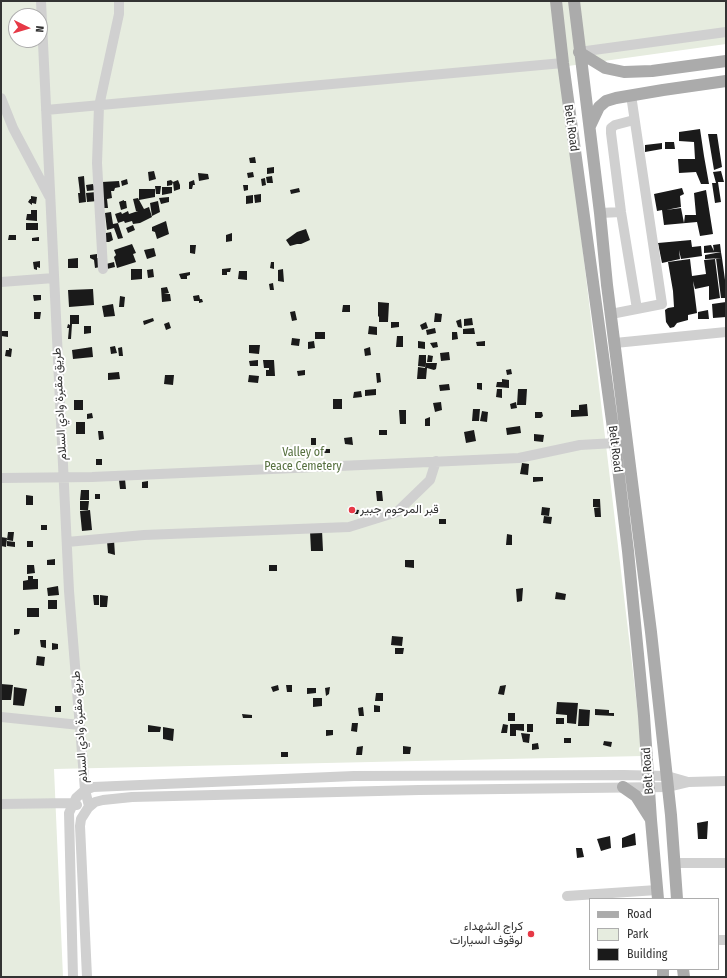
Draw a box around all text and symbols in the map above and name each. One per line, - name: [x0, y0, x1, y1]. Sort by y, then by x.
- north arrow: [8, 8, 48, 48]
- text: N: [33, 25, 46, 33]
- street label: Belt Road: [561, 104, 581, 152]
- street label: طريق مقبرة وادي السلام: [50, 347, 70, 461]
- street label: Belt Road: [605, 425, 625, 473]
- park label: Valley of Peace Cemetery: [264, 446, 342, 474]
- place label: قبر المرحوم جبير: [360, 503, 439, 517]
- marker: قبر المرحوم جبير: [347, 505, 357, 515]
- street label: طريق مقبرة وادي السلام: [69, 670, 91, 784]
- street label: Belt Road: [639, 747, 657, 795]
- legend: [589, 898, 719, 970]
- text: Road: [627, 907, 652, 921]
- place label: كراج الشهداء لوقوف السيارات: [450, 920, 523, 948]
- text: Park: [627, 927, 648, 941]
- marker: كراج الشهداء لوقوف السيارات: [526, 929, 536, 939]
- text: Building: [627, 947, 667, 961]

